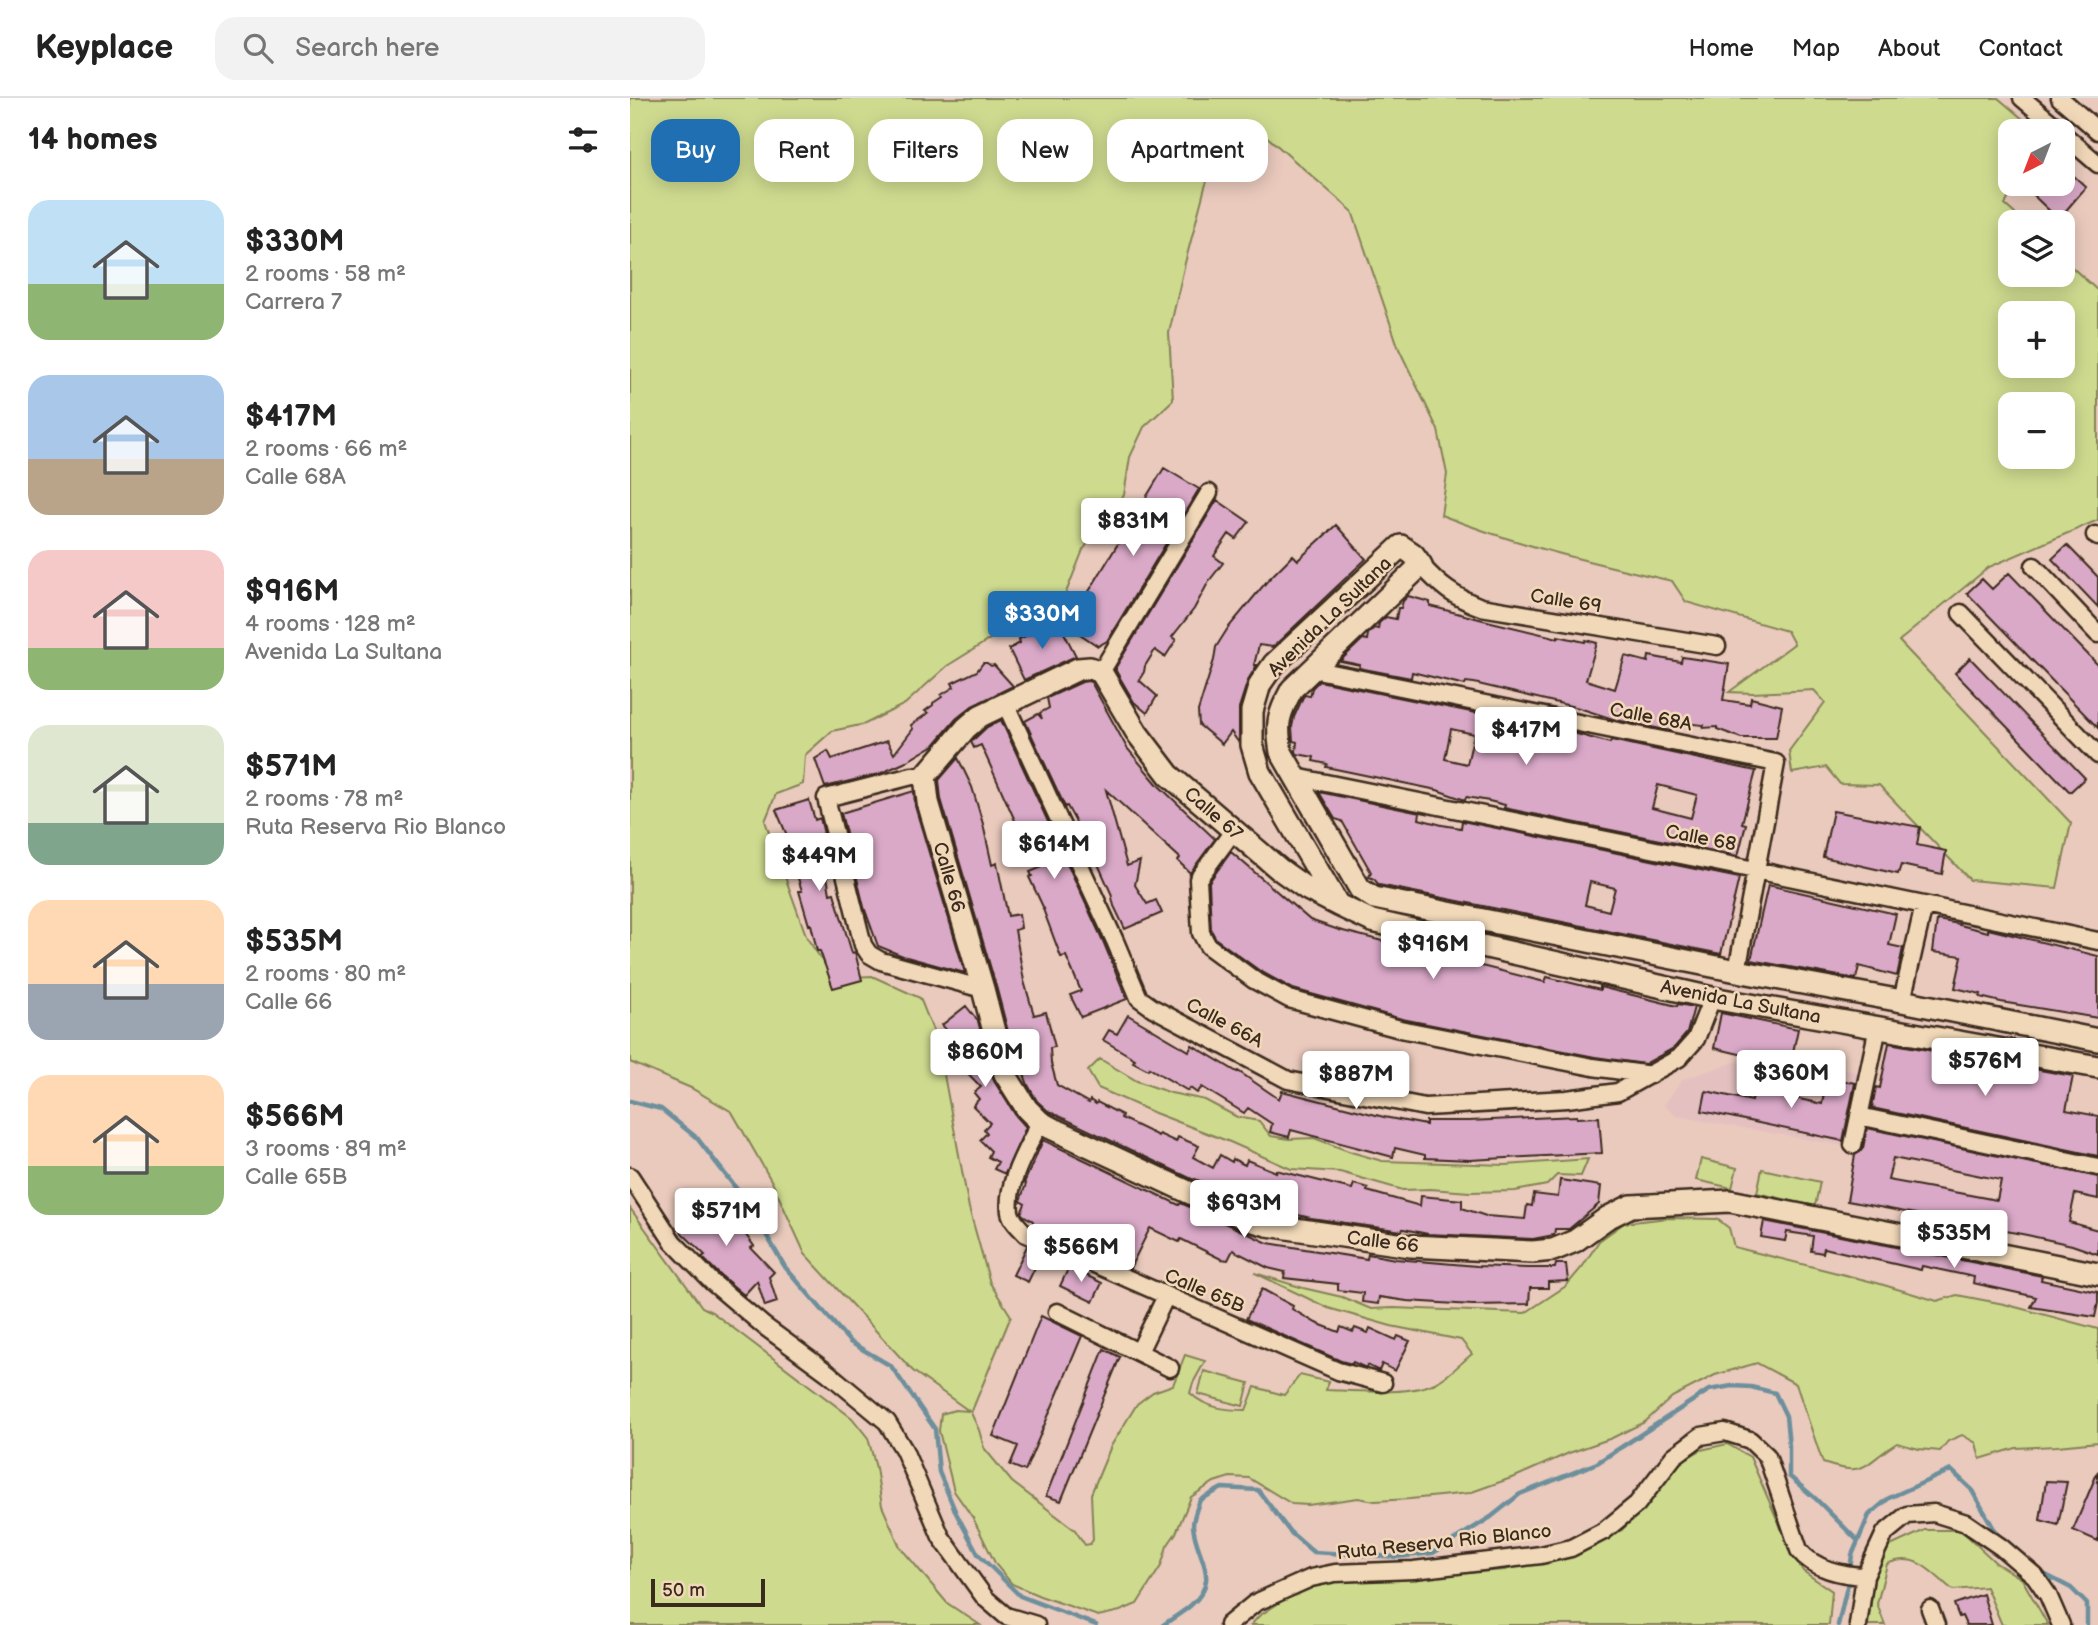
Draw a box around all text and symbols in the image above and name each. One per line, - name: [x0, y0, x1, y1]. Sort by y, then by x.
- search box: [215, 17, 705, 80]
- text: Keyplace: [35, 28, 173, 68]
- icon: search: [239, 29, 277, 67]
- text: Search here: [295, 33, 439, 64]
- text: Home: [1689, 34, 1754, 63]
- text: Map: [1792, 34, 1840, 63]
- text: About: [1878, 34, 1940, 63]
- text: Contact: [1978, 34, 2063, 63]
- chip: Buy: [651, 119, 740, 182]
- chip: Rent: [754, 119, 854, 182]
- chip: Filters: [868, 119, 983, 182]
- chip: New: [997, 119, 1093, 182]
- chip: Apartment: [1107, 119, 1268, 182]
- north arrow: [1998, 119, 2076, 196]
- map controls: [1998, 119, 2075, 469]
- icon: filters: [564, 121, 602, 159]
- text: 14 homes: [28, 122, 157, 158]
- button: layers: [1998, 210, 2075, 287]
- text: $330M: [245, 224, 344, 260]
- icon: home: [84, 228, 168, 312]
- text: 2 rooms · 58 m²: [245, 260, 406, 288]
- text: Carrera 7: [245, 288, 342, 316]
- button: +: [1998, 301, 2075, 378]
- button: −: [1998, 392, 2075, 469]
- text: $417M: [245, 399, 337, 435]
- icon: home: [84, 403, 168, 487]
- text: 2 rooms · 66 m²: [245, 435, 407, 463]
- text: Calle 68A: [245, 463, 346, 491]
- pin: $831M: [1084, 498, 1182, 558]
- text: $831M: [1097, 507, 1169, 535]
- street label: Avenida La Sultana: [1263, 552, 1397, 682]
- text: $916M: [245, 574, 339, 610]
- icon: home: [84, 578, 168, 662]
- street label: Calle 69: [1529, 585, 1603, 618]
- pin: $330M: [993, 592, 1091, 651]
- text: $330M: [1004, 600, 1080, 628]
- text: 4 rooms · 128 m²: [245, 610, 416, 638]
- text: Avenida La Sultana: [245, 638, 442, 666]
- street label: Calle 68A: [1608, 698, 1694, 737]
- pin: $417M: [1477, 708, 1575, 767]
- text: $417M: [1491, 716, 1561, 744]
- text: $571M: [245, 749, 337, 785]
- icon: home: [84, 753, 168, 837]
- street label: Calle 67: [1179, 783, 1247, 846]
- text: 2 rooms · 78 m²: [245, 785, 403, 813]
- text: Ruta Reserva Rio Blanco: [245, 813, 506, 841]
- street label: Calle 68: [1663, 820, 1738, 857]
- pin: $614M: [1005, 822, 1103, 881]
- text: $614M: [1018, 830, 1090, 858]
- pin: $449M: [770, 834, 868, 893]
- street label: Calle 66: [928, 840, 970, 915]
- text: $449M: [781, 842, 857, 870]
- pin: $916M: [1384, 922, 1482, 981]
- text: $535M: [245, 924, 343, 960]
- icon: home: [84, 928, 168, 1012]
- text: $916M: [1397, 930, 1469, 958]
- text: 2 rooms · 80 m²: [245, 960, 406, 988]
- street label: Avenida La Sultana: [1659, 976, 1823, 1029]
- text: Calle 66: [245, 988, 332, 1016]
- street label: Calle 66A: [1182, 993, 1267, 1053]
- pin: $860M: [936, 1030, 1034, 1089]
- text: $860M: [946, 1038, 1024, 1066]
- pin: $576M: [1936, 1038, 2034, 1098]
- text: $576M: [1948, 1047, 2022, 1075]
- pin: $360M: [1742, 1051, 1840, 1110]
- pin: $887M: [1307, 1052, 1405, 1111]
- text: $360M: [1753, 1059, 1829, 1087]
- text: $887M: [1318, 1060, 1394, 1088]
- text: $566M: [245, 1099, 344, 1135]
- icon: home: [84, 1103, 168, 1187]
- text: 3 rooms · 89 m²: [245, 1135, 407, 1163]
- text: Calle 65B: [245, 1163, 347, 1191]
- pin: $693M: [1195, 1180, 1293, 1240]
- pin: $571M: [677, 1188, 775, 1248]
- text: $693M: [1206, 1189, 1282, 1217]
- text: $571M: [691, 1197, 761, 1225]
- pin: $535M: [1905, 1210, 2003, 1270]
- text: $535M: [1917, 1219, 1991, 1247]
- pin: $566M: [1032, 1224, 1130, 1284]
- street label: Calle 66: [1346, 1227, 1420, 1258]
- text: $566M: [1043, 1233, 1119, 1261]
- street label: Calle 65B: [1161, 1264, 1248, 1318]
- street label: Ruta Reserva Rio Blanco: [1336, 1520, 1553, 1565]
- scale bar: [651, 1576, 765, 1608]
- text: 50 m: [662, 1579, 705, 1602]

